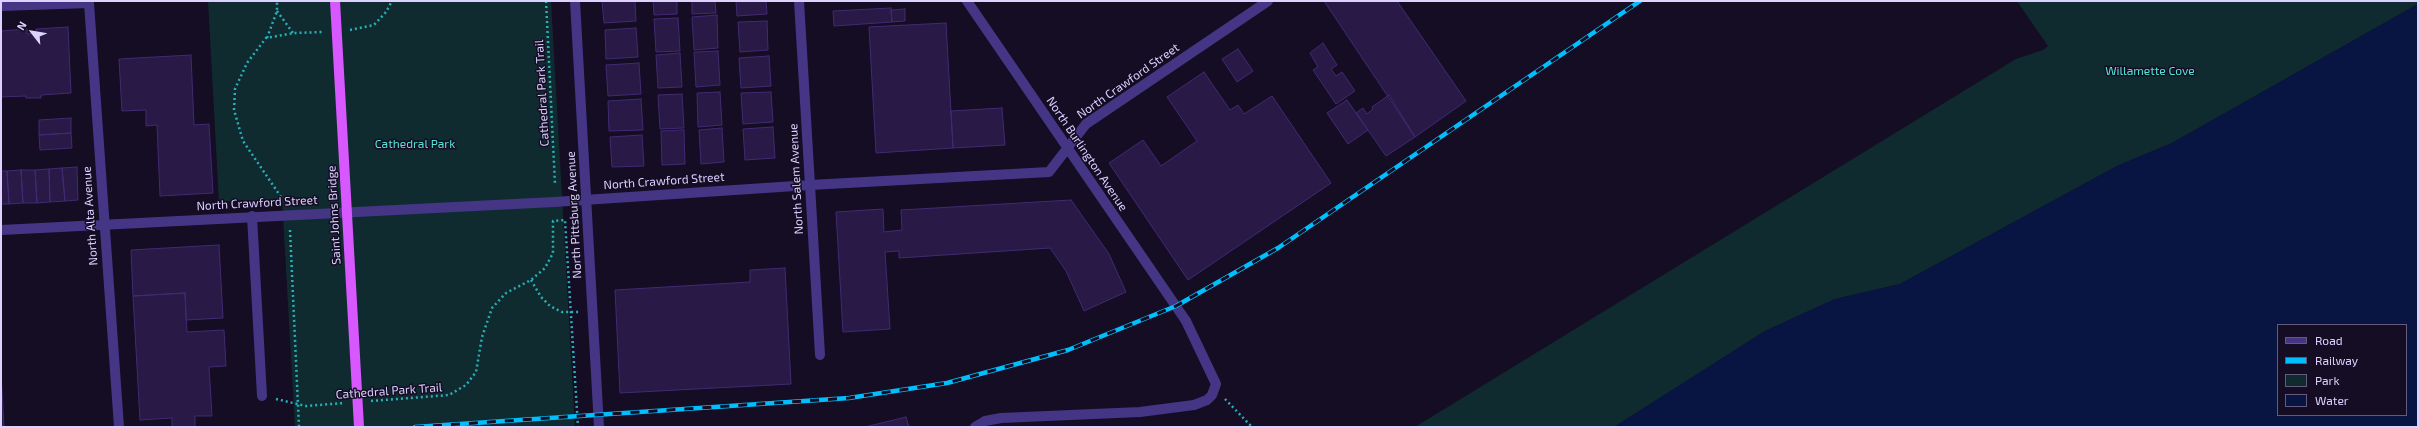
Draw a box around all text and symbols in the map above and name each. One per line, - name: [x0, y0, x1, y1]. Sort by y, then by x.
- north arrow: [12, 12, 52, 52]
- text: N: [14, 19, 29, 32]
- street label: Cathedral Park Trail: [532, 39, 552, 147]
- street label: North Crawford Street: [1074, 40, 1182, 122]
- park label: Willamette Cove: [2105, 64, 2195, 78]
- street label: North Burlington Avenue: [1043, 94, 1131, 214]
- street label: North Salem Avenue: [786, 123, 806, 235]
- park label: Cathedral Park: [375, 137, 455, 151]
- street label: North Pittsburg Avenue: [563, 151, 585, 279]
- street label: Saint Johns Bridge: [324, 165, 344, 265]
- street label: North Alta Avenue: [79, 166, 101, 266]
- street label: North Crawford Street: [603, 170, 725, 192]
- street label: North Crawford Street: [196, 193, 318, 213]
- legend: [2277, 324, 2407, 416]
- text: Road: [2315, 333, 2343, 347]
- text: Railway: [2315, 353, 2358, 367]
- text: Park: [2315, 373, 2340, 387]
- street label: Cathedral Park Trail: [335, 380, 443, 402]
- text: Water: [2315, 393, 2349, 407]

